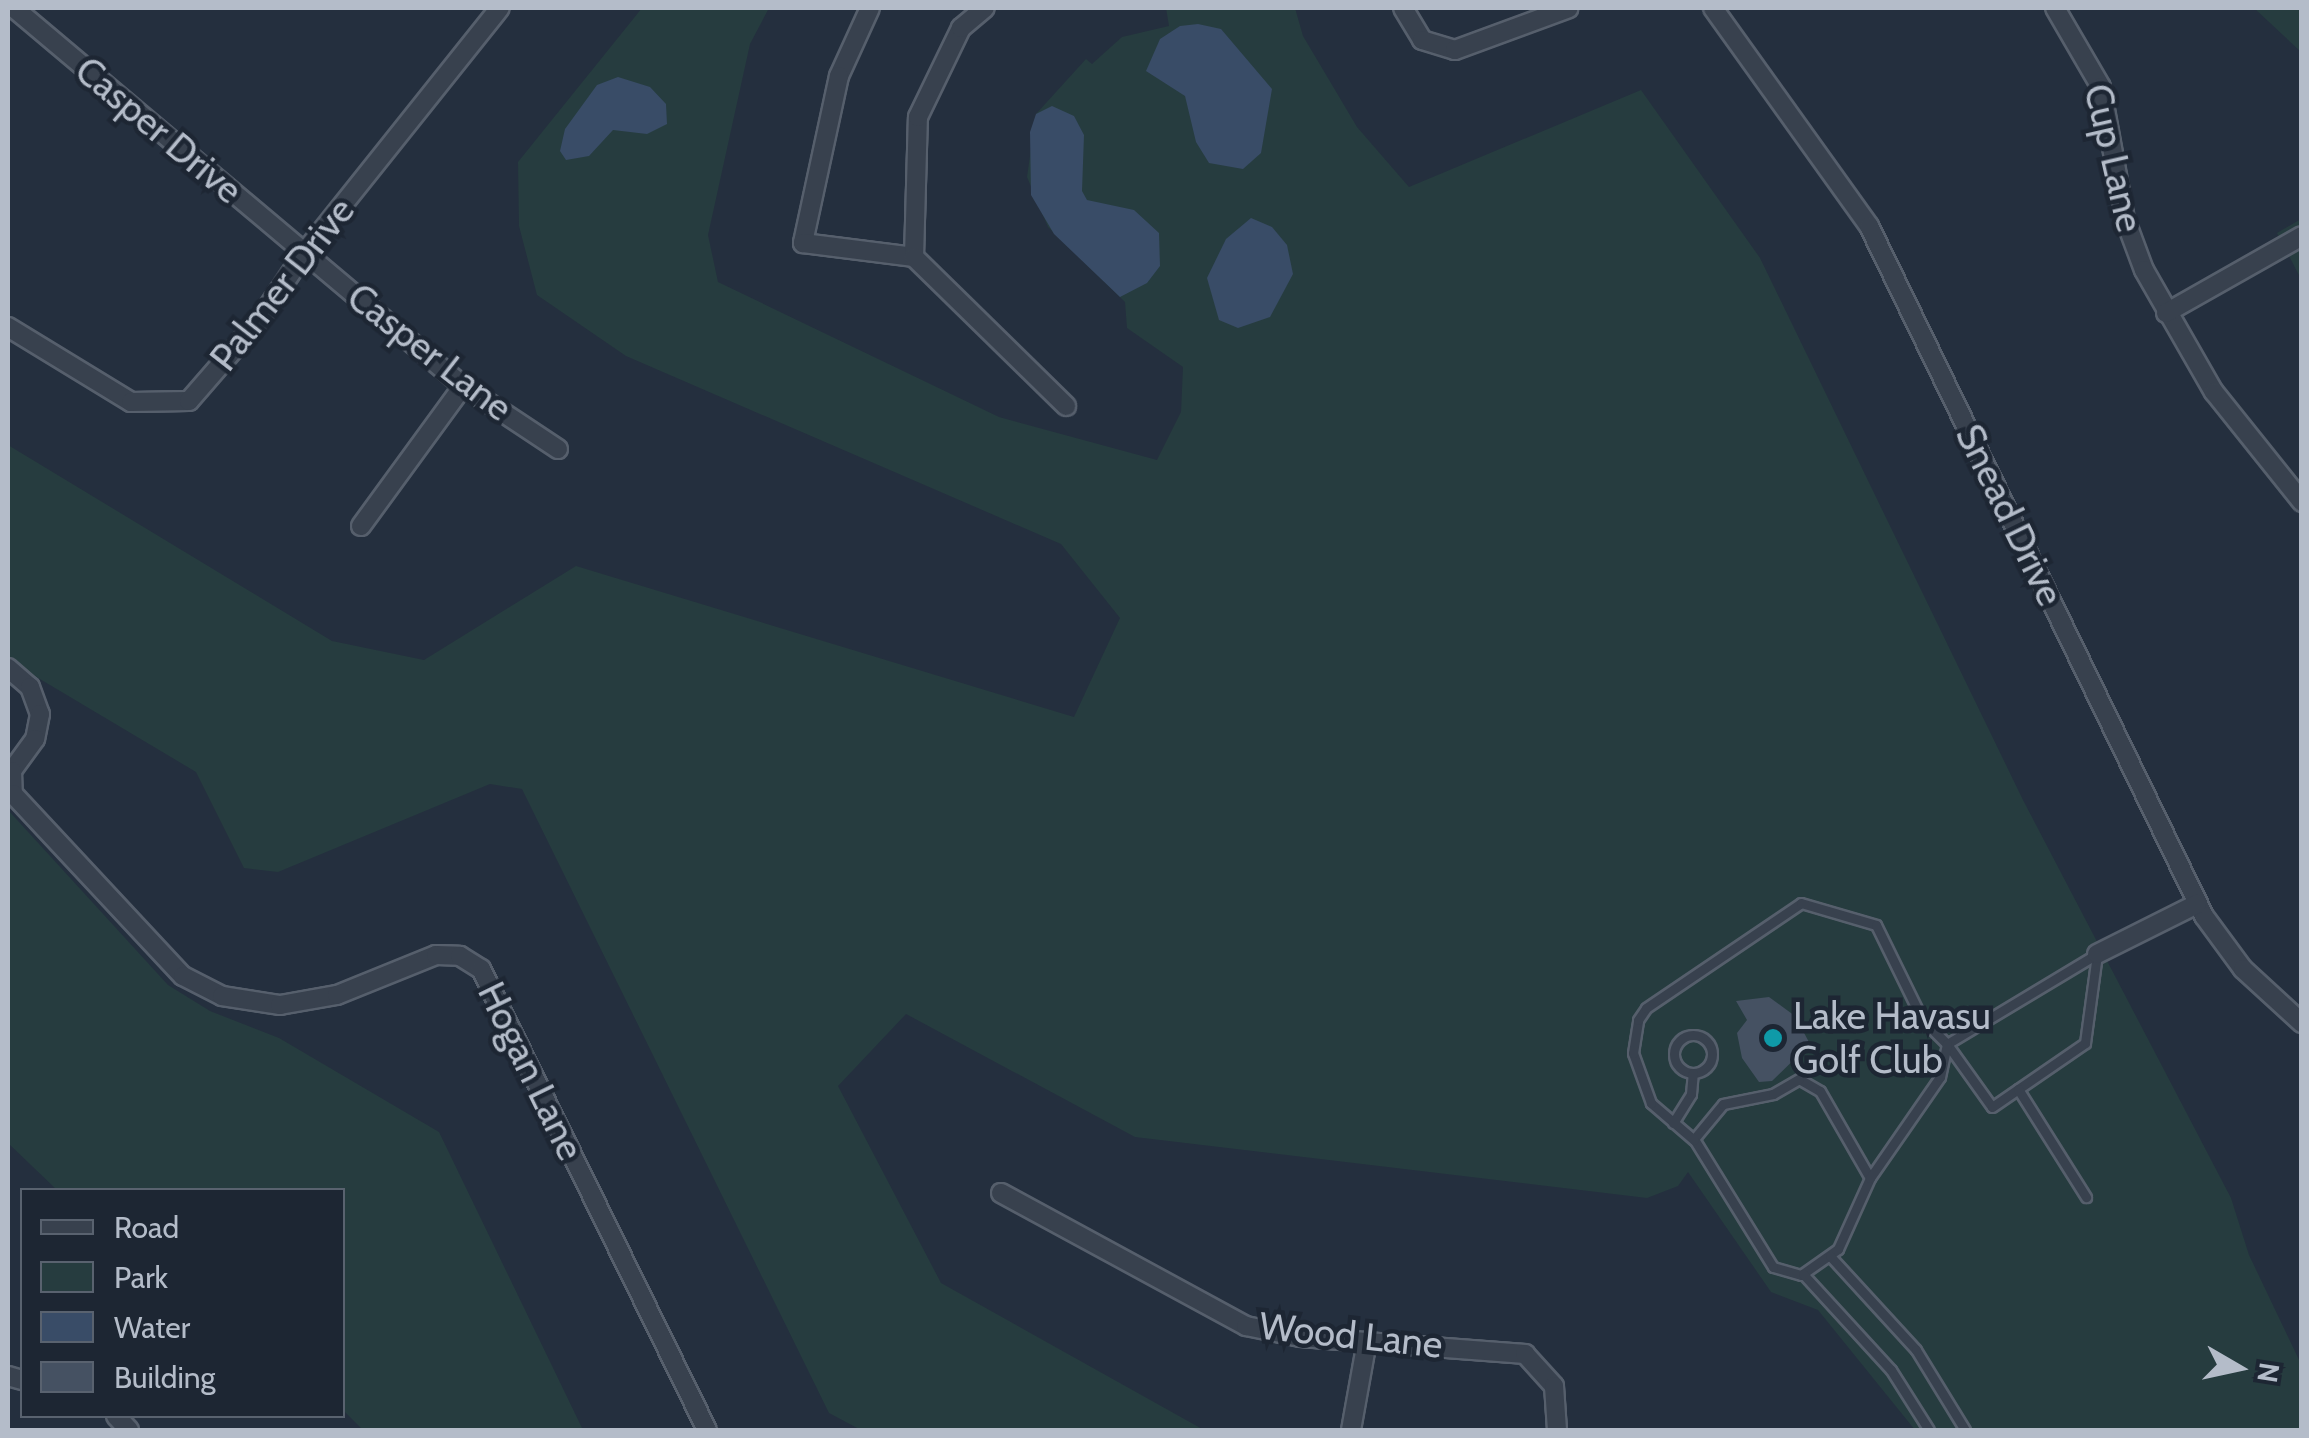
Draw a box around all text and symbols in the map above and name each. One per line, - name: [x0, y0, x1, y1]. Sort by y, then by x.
- street label: Casper Drive: [66, 47, 252, 213]
- street label: Cup Lane: [2075, 80, 2153, 236]
- street label: Palmer Drive: [200, 188, 364, 380]
- street label: Casper Lane: [339, 274, 521, 430]
- street label: Snead Drive: [1947, 417, 2073, 613]
- street label: Hogan Lane: [468, 975, 594, 1167]
- place label: Lake Havasu Golf Club: [1793, 993, 1991, 1082]
- marker: Lake Havasu Golf Club: [1762, 1027, 1784, 1049]
- legend: [20, 1188, 345, 1418]
- text: Road: [114, 1209, 179, 1246]
- text: Park: [114, 1259, 168, 1296]
- street label: Wood Lane: [1257, 1303, 1445, 1367]
- text: Water: [114, 1309, 190, 1346]
- north arrow: [2189, 1318, 2289, 1418]
- text: Building: [114, 1359, 216, 1396]
- text: N: [2250, 1360, 2287, 1385]

